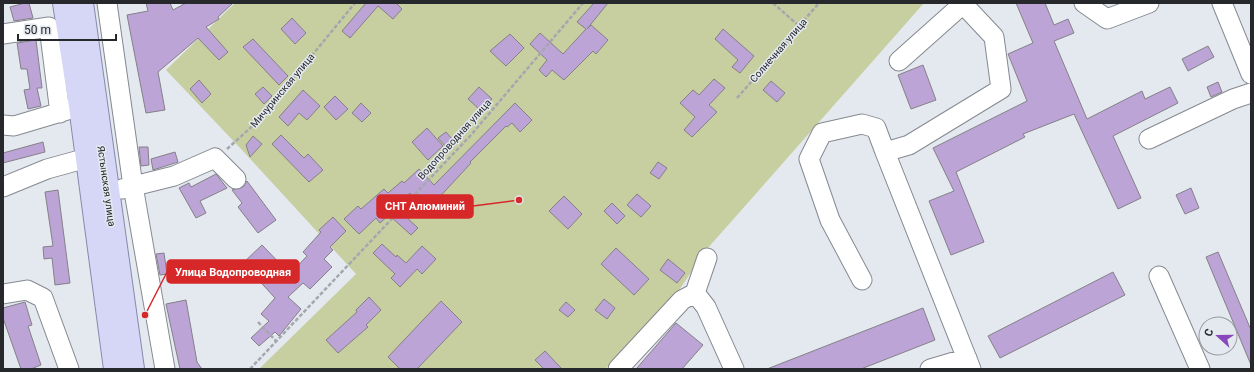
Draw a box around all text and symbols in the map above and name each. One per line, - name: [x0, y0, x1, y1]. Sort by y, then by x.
- scale bar: [18, 16, 116, 42]
- street label: Солнечная улица: [748, 16, 809, 85]
- text: 50 m: [24, 23, 51, 37]
- street label: Мичуринская улица: [248, 51, 317, 130]
- street label: Водопроводная улица: [415, 97, 493, 182]
- street label: Ястынская улица: [95, 145, 118, 227]
- callout: СНТ Алюминий: [377, 195, 473, 218]
- text: СНТ Алюминий: [385, 200, 465, 213]
- callout: Улица Водопроводная: [167, 260, 299, 283]
- text: Улица Водопроводная: [175, 266, 291, 279]
- north arrow: [1198, 316, 1238, 356]
- text: С: [1202, 327, 1216, 338]

